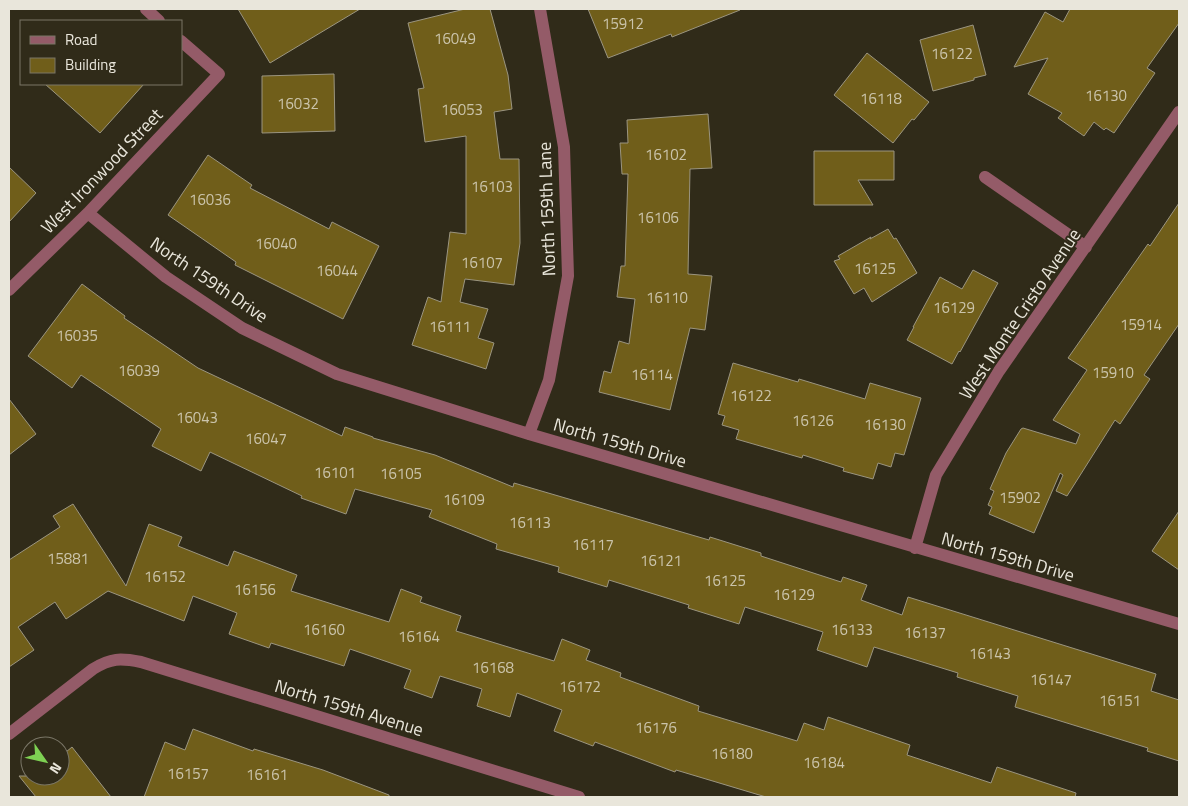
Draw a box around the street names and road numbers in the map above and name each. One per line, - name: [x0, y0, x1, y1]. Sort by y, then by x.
- street label: West Ironwood Street: [34, 101, 169, 240]
- street label: North 159th Lane: [531, 141, 562, 277]
- street label: West Monte Cristo Avenue: [952, 223, 1087, 405]
- street label: North 159th Drive: [145, 230, 274, 329]
- street label: North 159th Drive: [550, 411, 690, 474]
- street label: North 159th Drive: [938, 525, 1078, 588]
- street label: North 159th Avenue: [271, 672, 427, 743]

